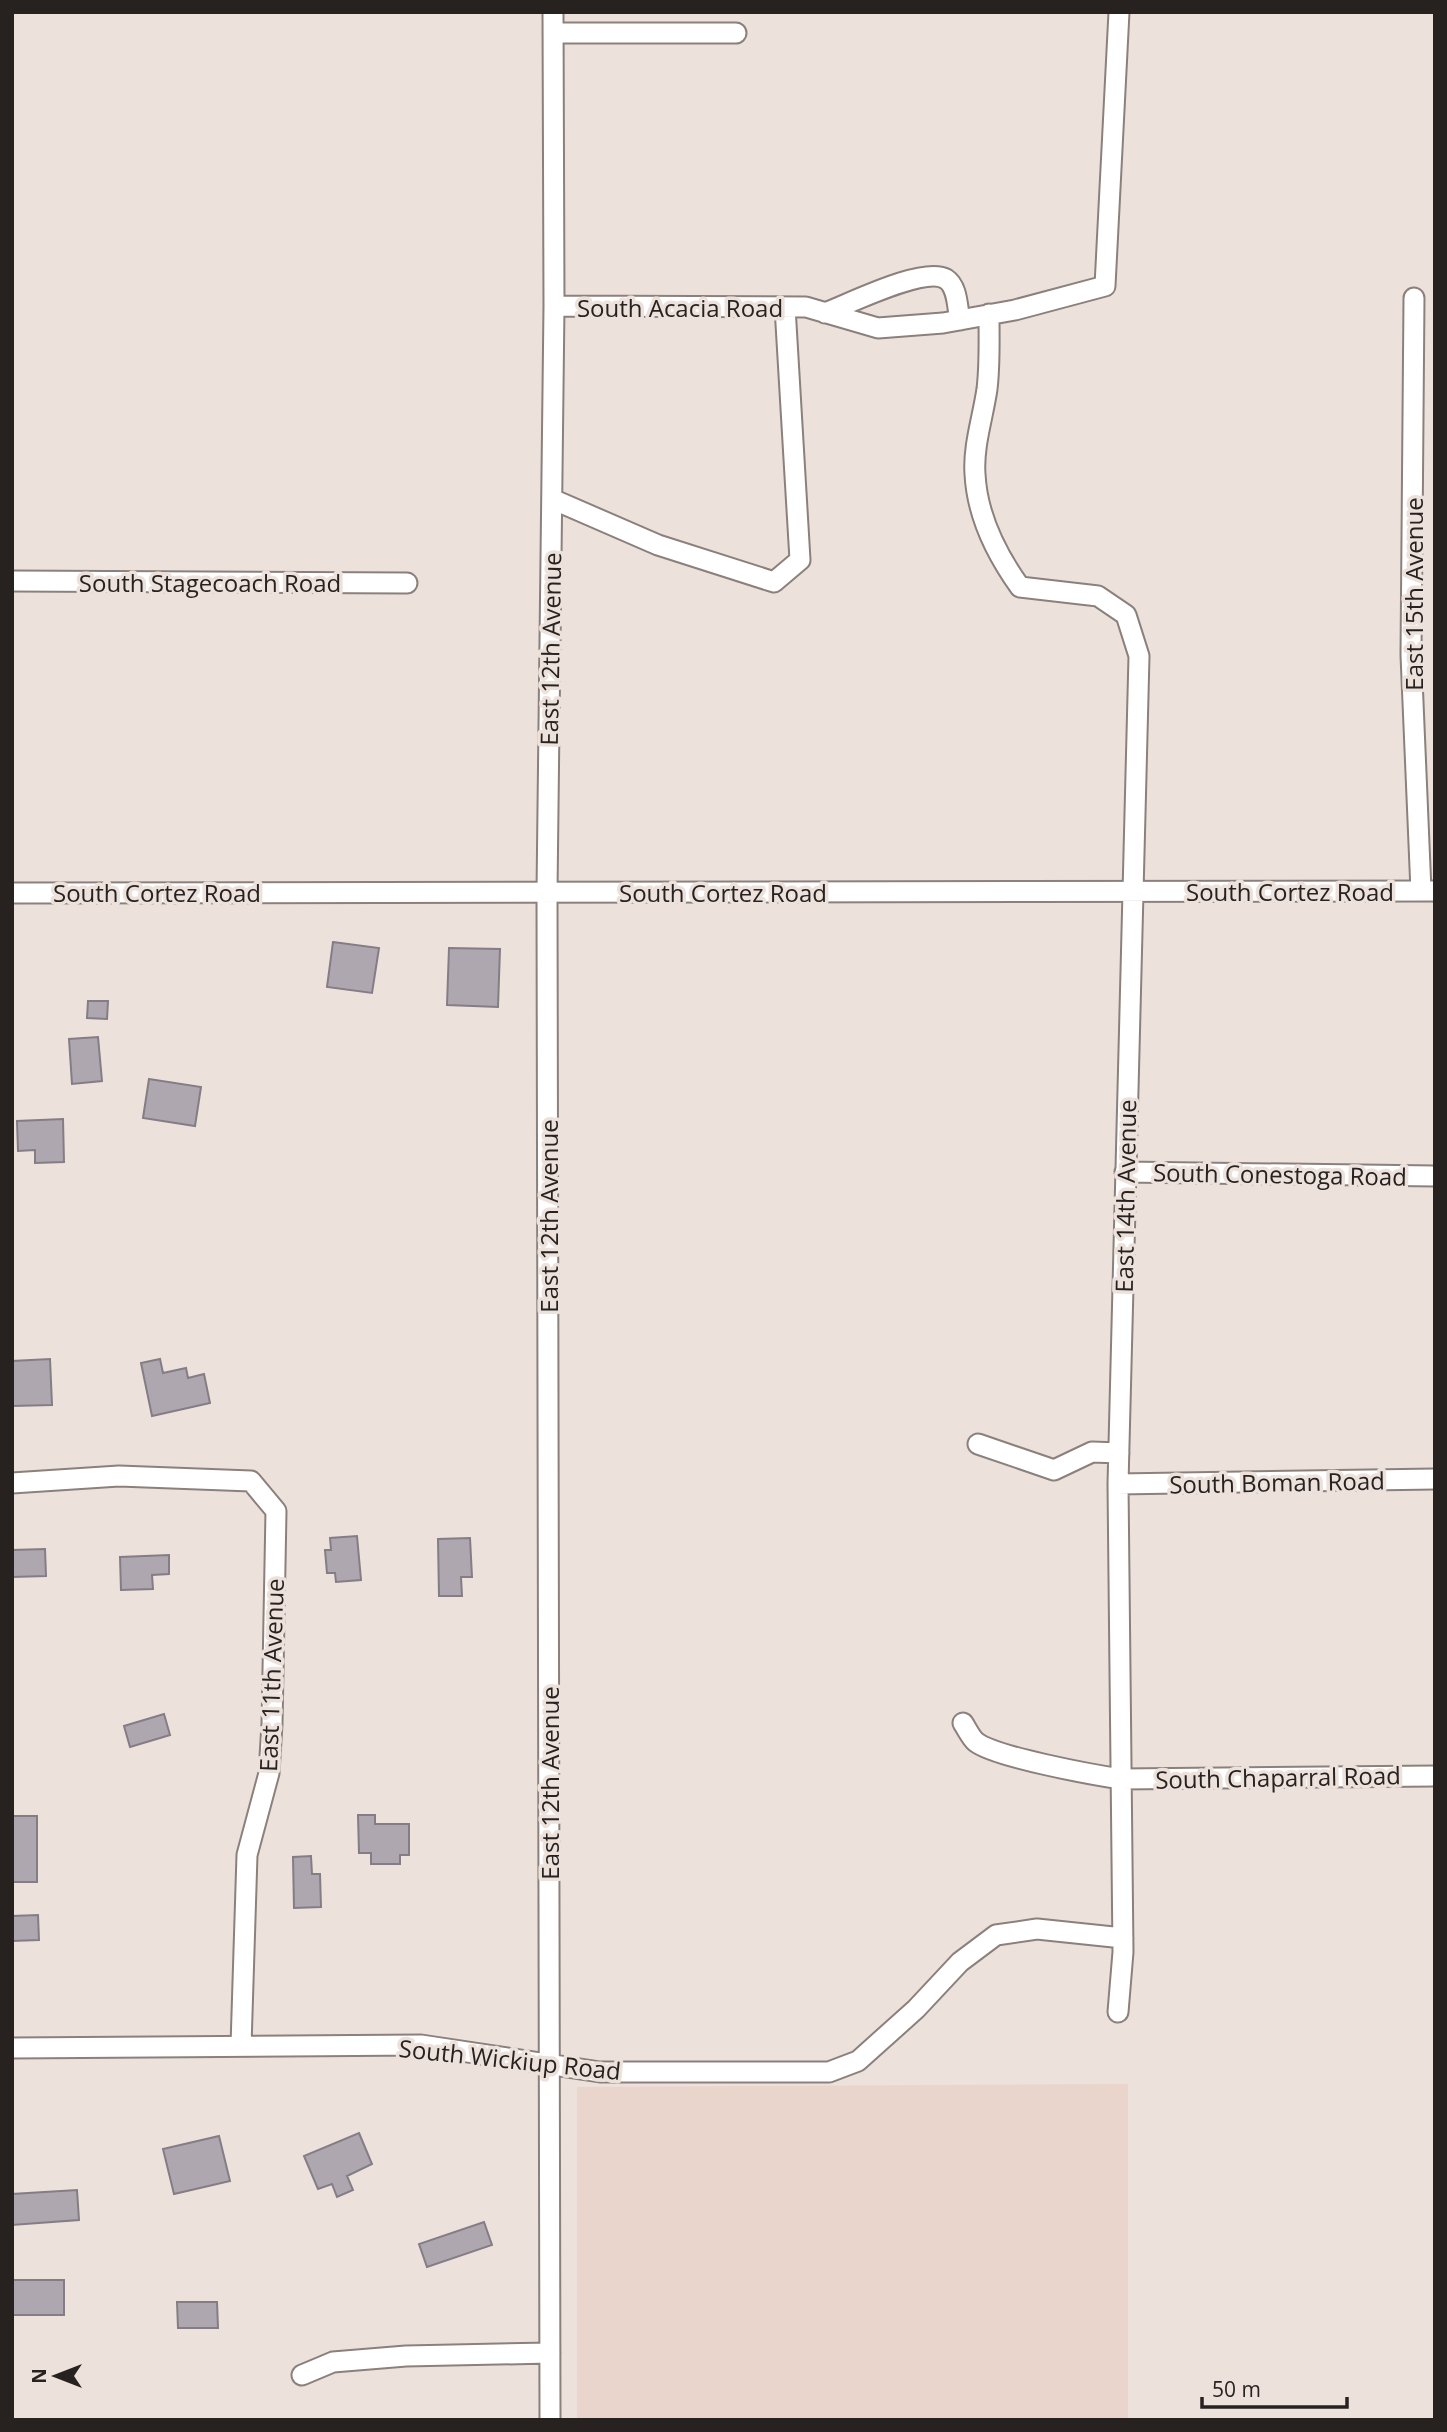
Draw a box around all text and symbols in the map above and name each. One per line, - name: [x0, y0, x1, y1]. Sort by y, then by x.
- street label: South Acacia Road: [577, 291, 783, 324]
- street label: East 15th Avenue: [1397, 497, 1430, 691]
- street label: East 12th Avenue: [532, 552, 568, 746]
- street label: South Stagecoach Road: [79, 566, 341, 599]
- street label: South Cortez Road: [1186, 875, 1394, 908]
- street label: South Cortez Road: [53, 876, 261, 909]
- street label: South Cortez Road: [619, 876, 827, 909]
- street label: East 14th Avenue: [1107, 1099, 1143, 1293]
- street label: East 12th Avenue: [532, 1119, 565, 1313]
- street label: South Conestoga Road: [1153, 1155, 1407, 1193]
- street label: South Boman Road: [1169, 1464, 1385, 1500]
- street label: East 11th Avenue: [251, 1578, 291, 1772]
- street label: East 12th Avenue: [533, 1686, 566, 1880]
- street label: South Chaparral Road: [1155, 1758, 1401, 1796]
- street label: South Wickiup Road: [397, 2031, 623, 2087]
- north arrow: [21, 2341, 91, 2411]
- scale bar: [1202, 2366, 1347, 2410]
- text: N: [26, 2368, 52, 2384]
- text: 50 m: [1212, 2375, 1261, 2403]

